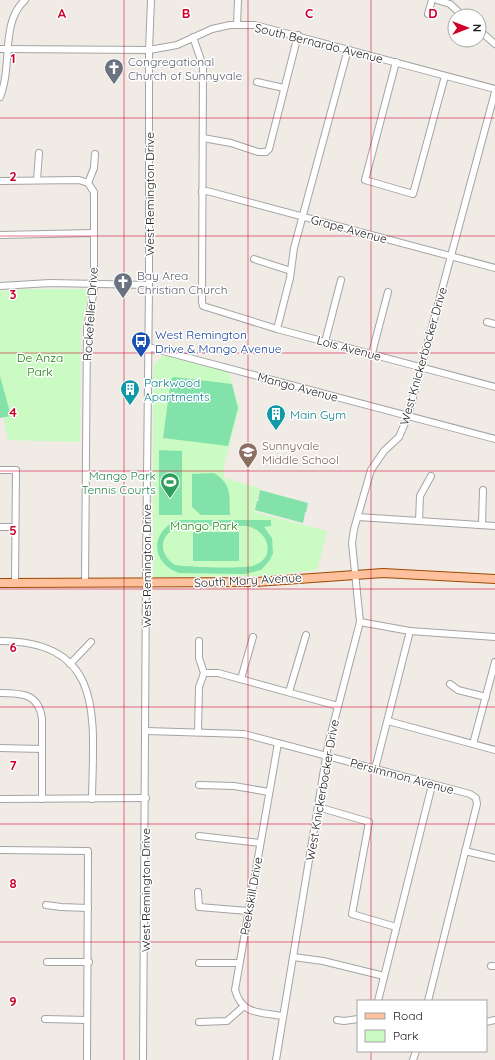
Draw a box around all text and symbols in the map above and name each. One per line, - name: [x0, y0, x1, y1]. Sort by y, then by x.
- text: A: [58, 5, 67, 21]
- text: B: [182, 5, 190, 21]
- text: C: [305, 5, 313, 21]
- text: D: [428, 5, 438, 21]
- north arrow: [447, 8, 487, 48]
- street label: South Bernardo Avenue: [253, 20, 385, 66]
- text: N: [470, 24, 484, 32]
- text: 1: [10, 50, 16, 66]
- place label: Congregational Church of Sunnyvale: [128, 54, 242, 83]
- church icon: Congregational Church of Sunnyvale: [103, 57, 125, 85]
- street label: West Remington Drive: [142, 132, 157, 256]
- text: 2: [9, 168, 17, 184]
- street label: Grape Avenue: [309, 212, 389, 246]
- street label: Rockefeller Drive: [79, 266, 101, 361]
- place label: Bay Area Christian Church: [137, 268, 227, 297]
- church icon: Bay Area Christian Church: [112, 271, 134, 299]
- street label: West Knickerbocker Drive: [396, 285, 450, 427]
- text: 3: [10, 286, 17, 302]
- place label: West Remington Drive & Mango Avenue: [155, 327, 282, 356]
- bus stop icon: West Remington Drive & Mango Avenue: [130, 330, 152, 358]
- street label: Lois Avenue: [315, 332, 383, 364]
- park label: De Anza Park: [17, 350, 63, 379]
- street label: Mango Avenue: [256, 369, 340, 405]
- place label: Parkwood Apartments: [144, 375, 210, 404]
- building icon: Parkwood Apartments: [119, 378, 141, 406]
- building icon: Main Gym: [265, 403, 287, 431]
- text: 4: [9, 404, 17, 420]
- place label: Main Gym: [290, 407, 346, 422]
- place label: Sunnyvale Middle School: [262, 438, 339, 467]
- school or university icon: Sunnyvale Middle School: [237, 441, 259, 469]
- place label: Mango Park Tennis Courts: [82, 468, 156, 497]
- sports icon: Mango Park Tennis Courts: [159, 471, 181, 499]
- street label: West Remington Drive: [139, 504, 154, 628]
- park label: Mango Park: [170, 518, 238, 533]
- text: 5: [9, 522, 17, 538]
- street label: South Mary Avenue: [194, 570, 302, 590]
- text: 6: [9, 639, 17, 655]
- street label: West Knickerbocker Drive: [302, 718, 342, 862]
- street label: Persimmon Avenue: [348, 755, 456, 797]
- text: 7: [9, 757, 17, 773]
- street label: West Remington Drive: [138, 828, 153, 952]
- street label: Peekskill Drive: [237, 855, 265, 936]
- text: 8: [9, 875, 17, 891]
- text: 9: [9, 993, 17, 1009]
- legend: [357, 1000, 487, 1052]
- text: Road: [393, 1008, 423, 1023]
- text: Park: [393, 1028, 418, 1043]

